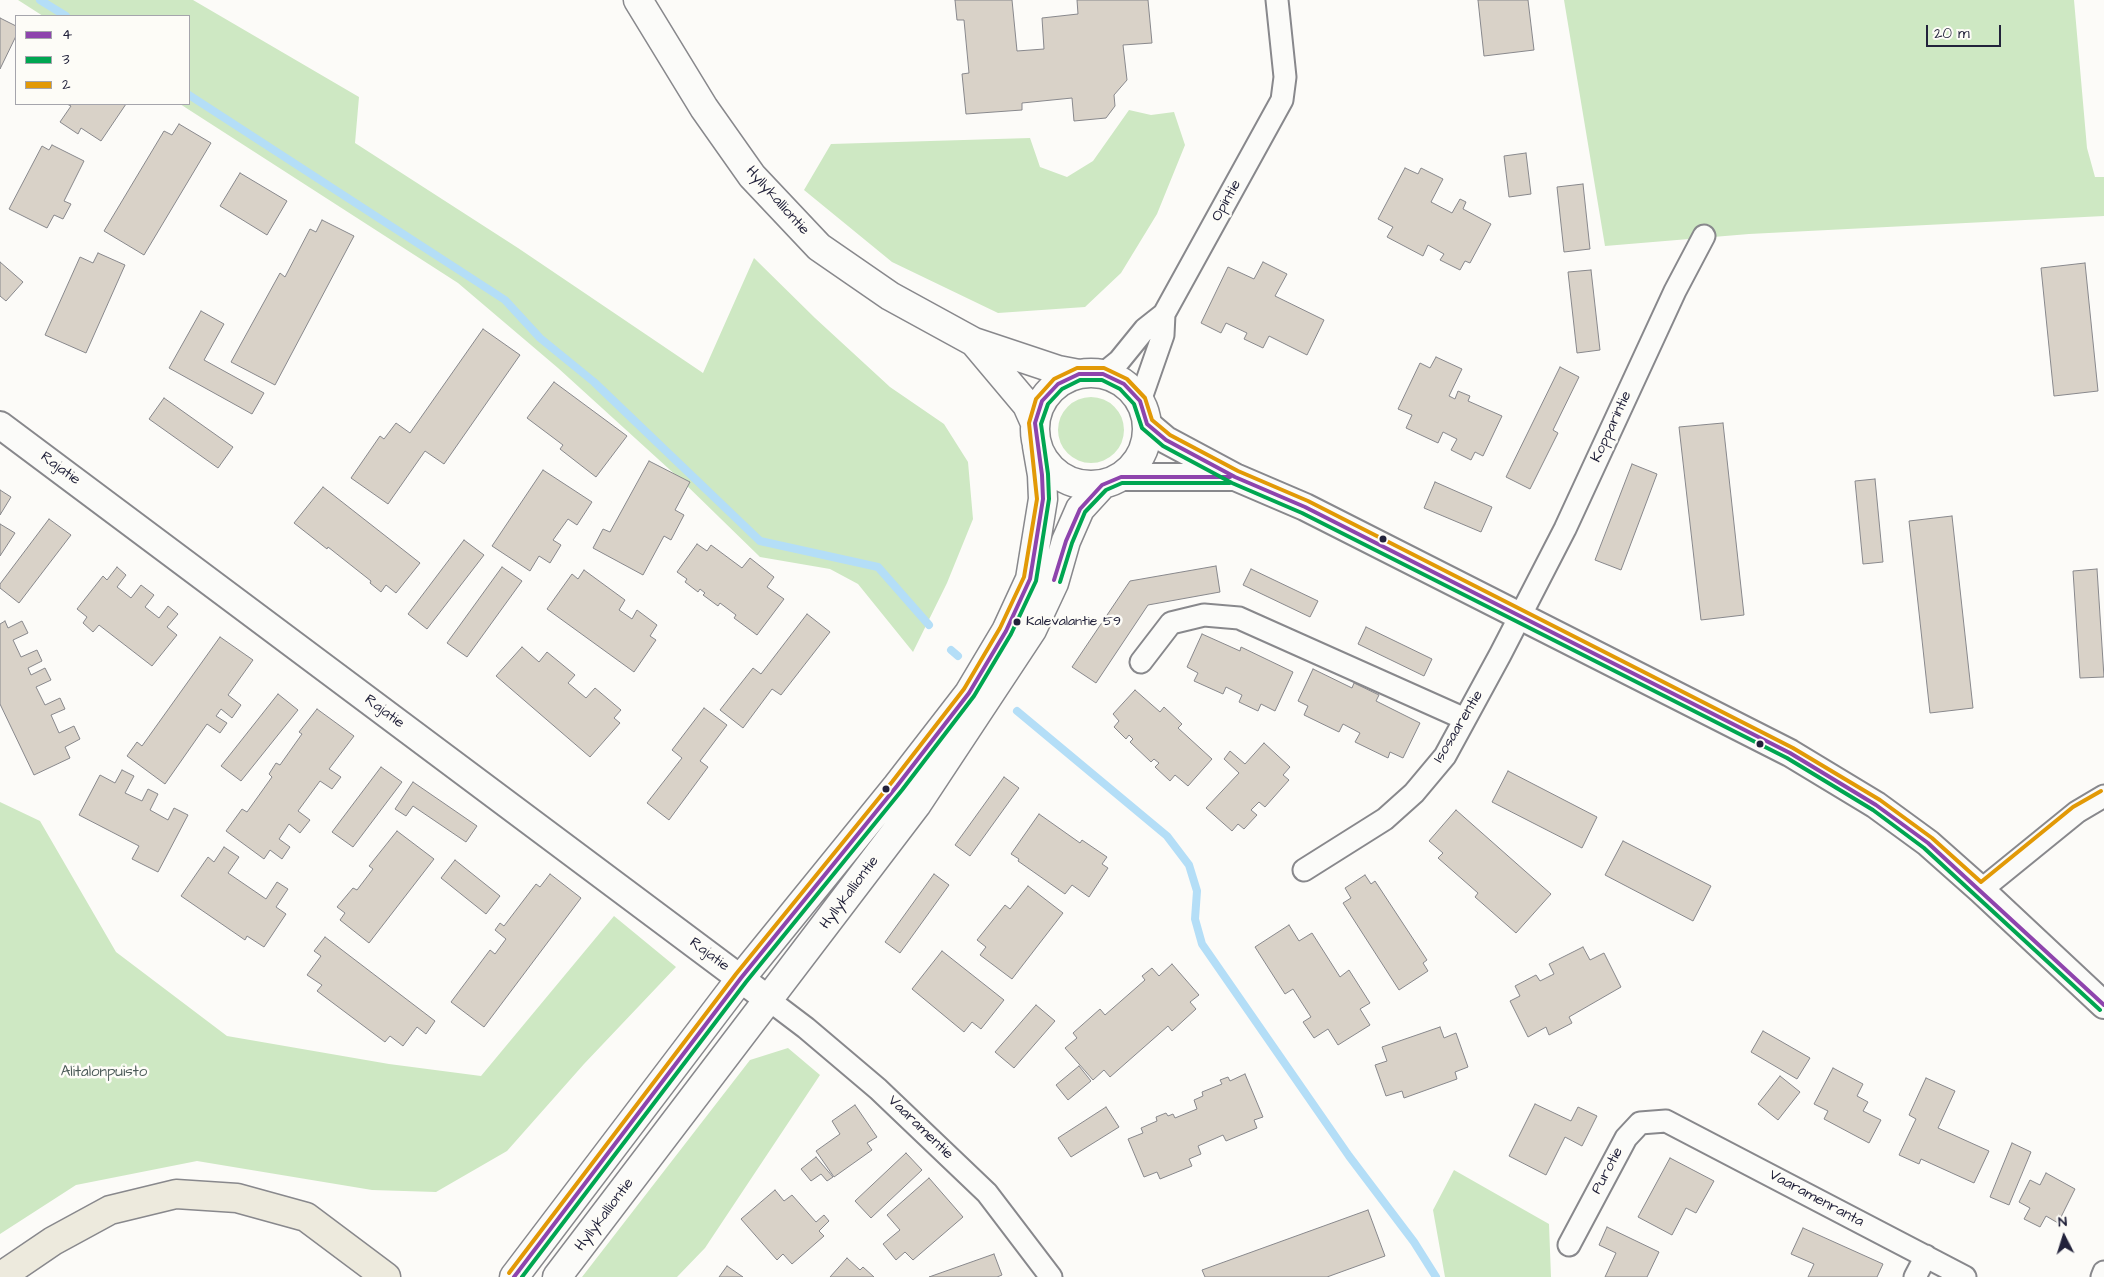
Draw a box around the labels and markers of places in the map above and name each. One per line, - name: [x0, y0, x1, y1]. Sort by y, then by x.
- unlabelled marker: [1378, 534, 1388, 544]
- place label: Kalevalantie 59: [1026, 614, 1121, 630]
- marker: Kalevalantie 59: [1012, 617, 1022, 627]
- unlabelled marker: [1755, 739, 1765, 749]
- unlabelled marker: [881, 784, 891, 794]

